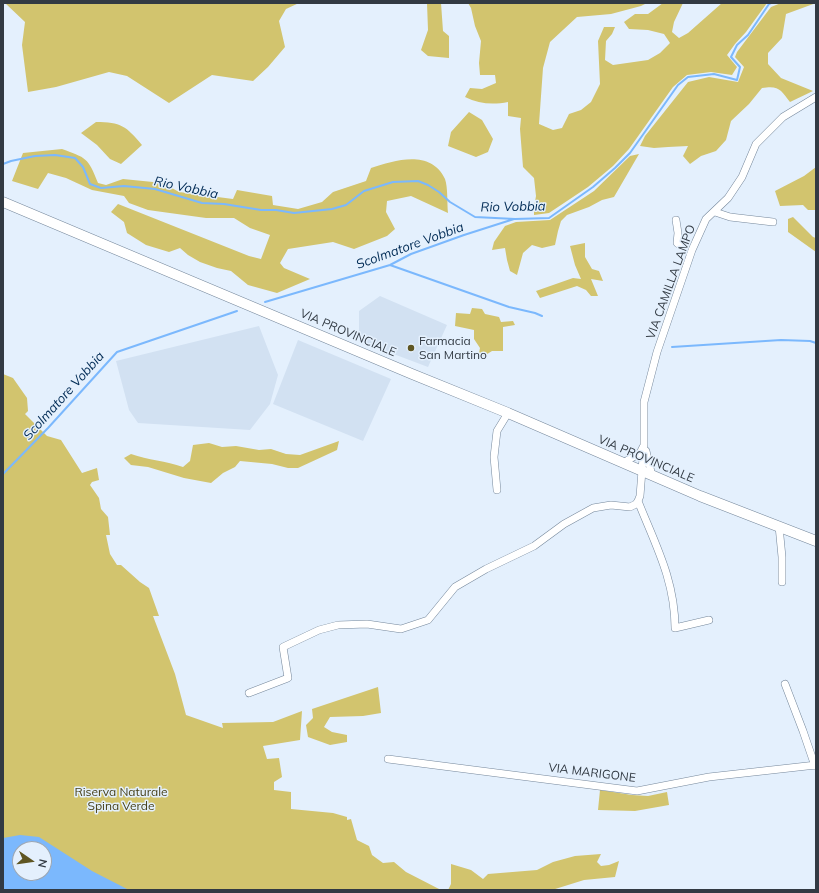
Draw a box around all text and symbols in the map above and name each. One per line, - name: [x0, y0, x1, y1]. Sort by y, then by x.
- water label: Rio Vobbia: [153, 174, 219, 202]
- water label: Rio Vobbia: [480, 199, 546, 215]
- water label: Scolmatore Vobbia: [354, 219, 466, 273]
- street label: VIA CAMILLA LAMPO: [644, 223, 698, 341]
- street label: VIA PROVINCIALE: [298, 306, 398, 360]
- place label: Farmacia San Martino: [419, 334, 487, 362]
- marker: Farmacia San Martino: [406, 343, 416, 353]
- water label: Scolmatore Vobbia: [20, 349, 108, 443]
- street label: VIA PROVINCIALE: [596, 432, 696, 486]
- street label: VIA MARIGONE: [547, 760, 637, 786]
- park label: Riserva Naturale Spina Verde: [74, 785, 168, 813]
- north arrow: [12, 841, 52, 881]
- text: N: [35, 858, 50, 869]

